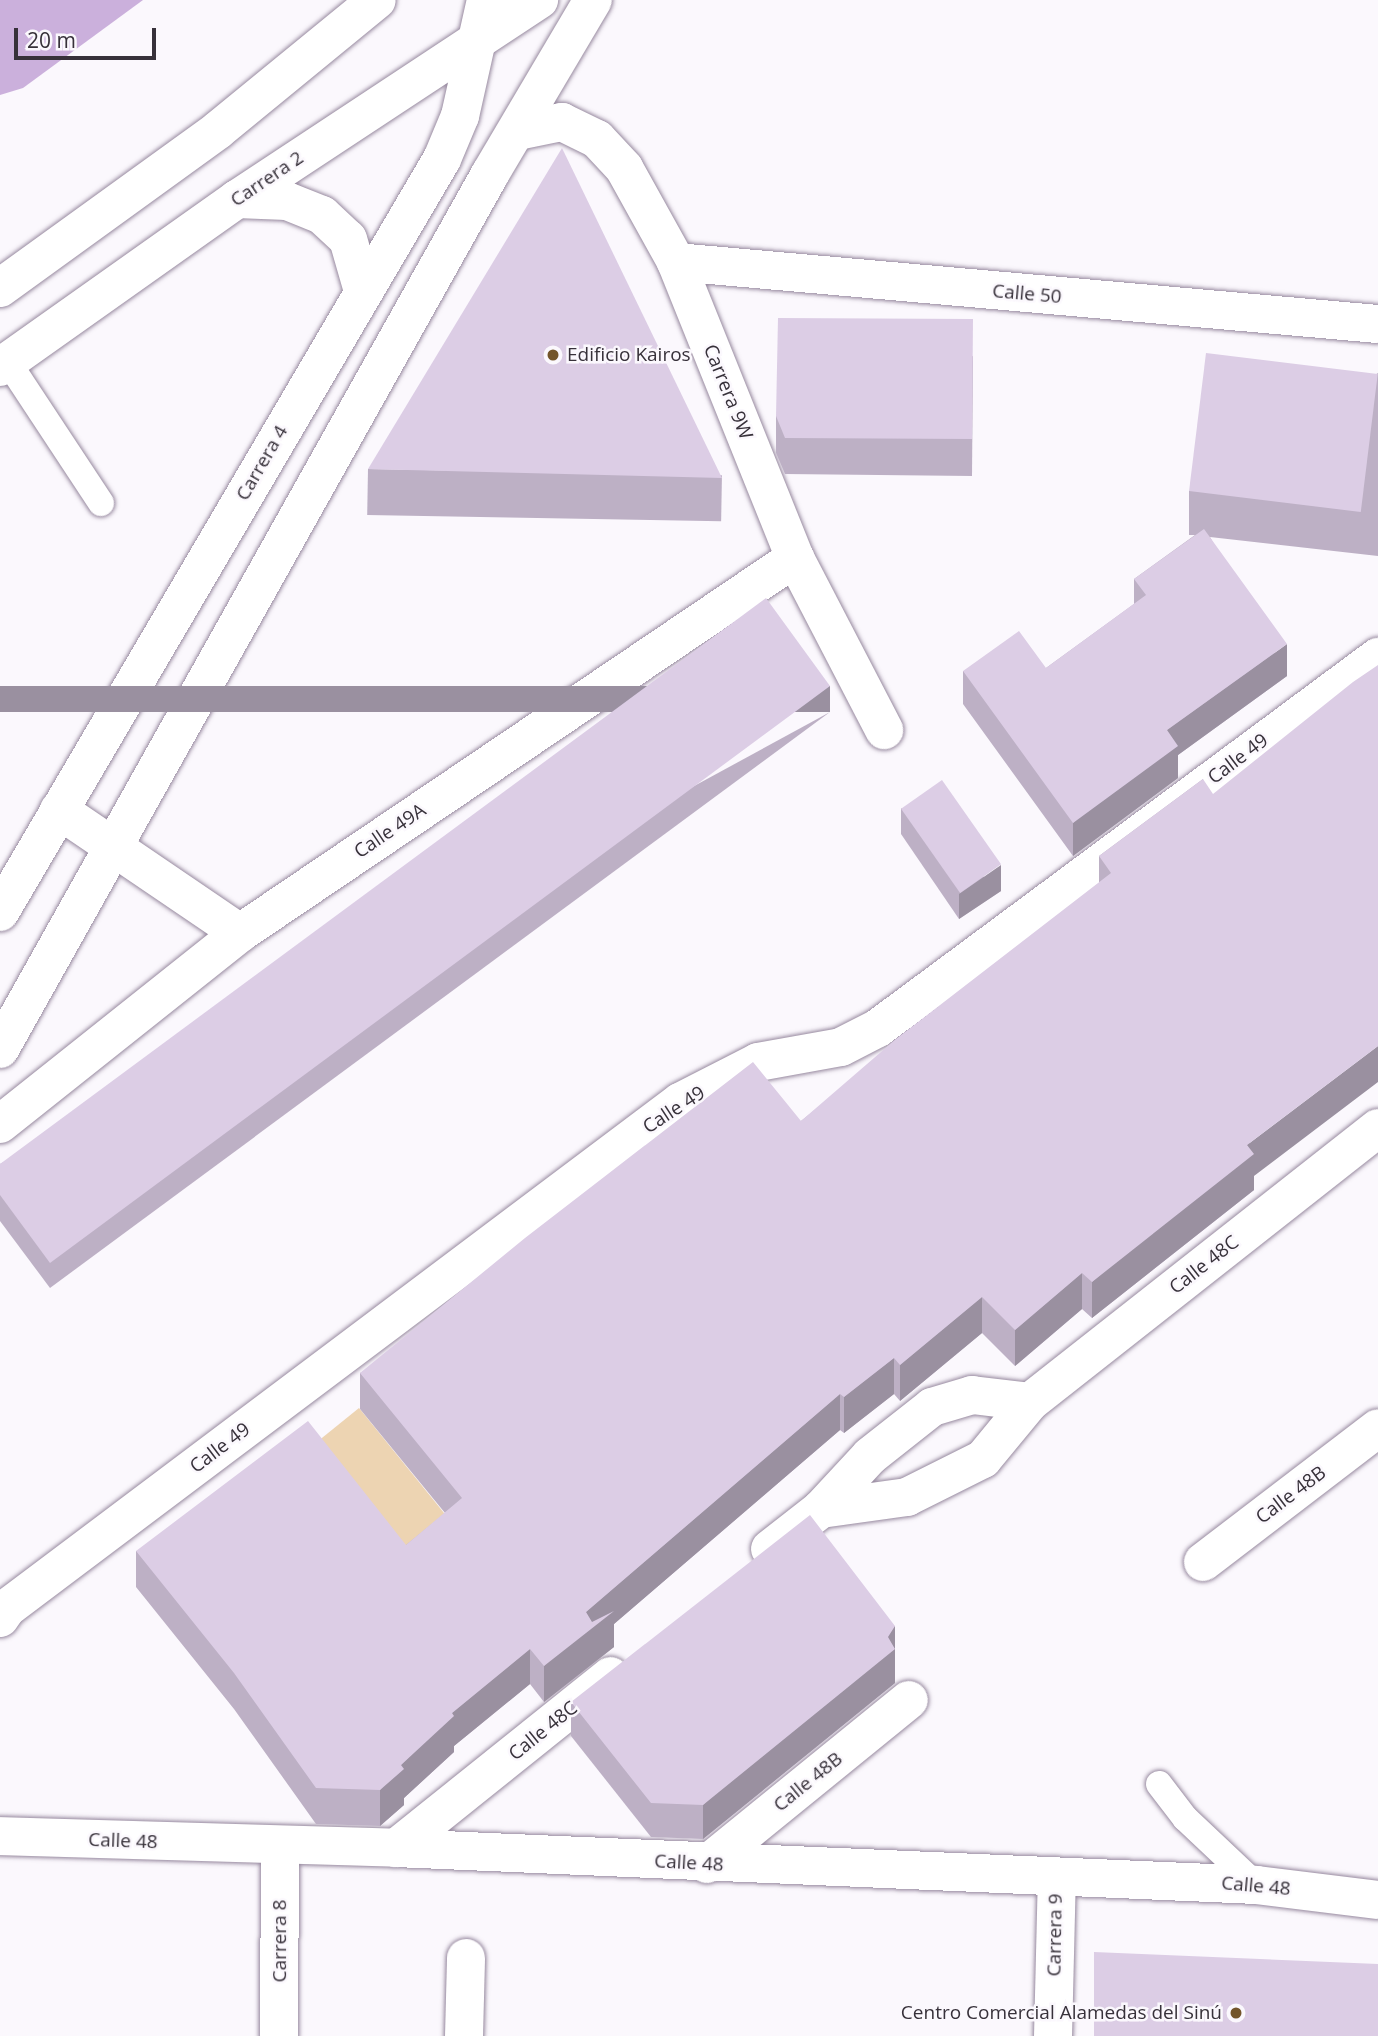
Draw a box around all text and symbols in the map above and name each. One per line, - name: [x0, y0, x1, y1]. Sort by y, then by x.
- scale bar: [18, 14, 159, 58]
- text: 20 m: [27, 26, 76, 54]
- street label: Carrera 2: [226, 146, 308, 212]
- street label: Calle 50: [991, 280, 1063, 308]
- street label: Carrera 9W: [699, 341, 757, 443]
- place label: Edificio Kairos: [567, 344, 691, 366]
- marker: Edificio Kairos: [545, 347, 561, 363]
- street label: Carrera 4: [231, 421, 293, 505]
- street label: Calle 49: [1203, 729, 1273, 789]
- street label: Calle 49A: [350, 799, 430, 863]
- street label: Calle 49: [639, 1082, 709, 1138]
- street label: Calle 48C: [1165, 1231, 1243, 1299]
- street label: Calle 49: [185, 1418, 255, 1478]
- street label: Calle 48B: [1252, 1461, 1330, 1529]
- street label: Calle 48C: [504, 1697, 582, 1765]
- street label: Calle 48B: [769, 1747, 847, 1817]
- street label: Calle 48: [88, 1828, 158, 1854]
- street label: Calle 48: [654, 1850, 724, 1876]
- street label: Calle 48: [1220, 1872, 1292, 1900]
- street label: Carrera 9: [1043, 1893, 1067, 1977]
- street label: Carrera 8: [269, 1900, 291, 1982]
- place label: Centro Comercial Alamedas del Sinú: [901, 2002, 1222, 2024]
- marker: Centro Comercial Alamedas del Sinú: [1228, 2005, 1244, 2021]

